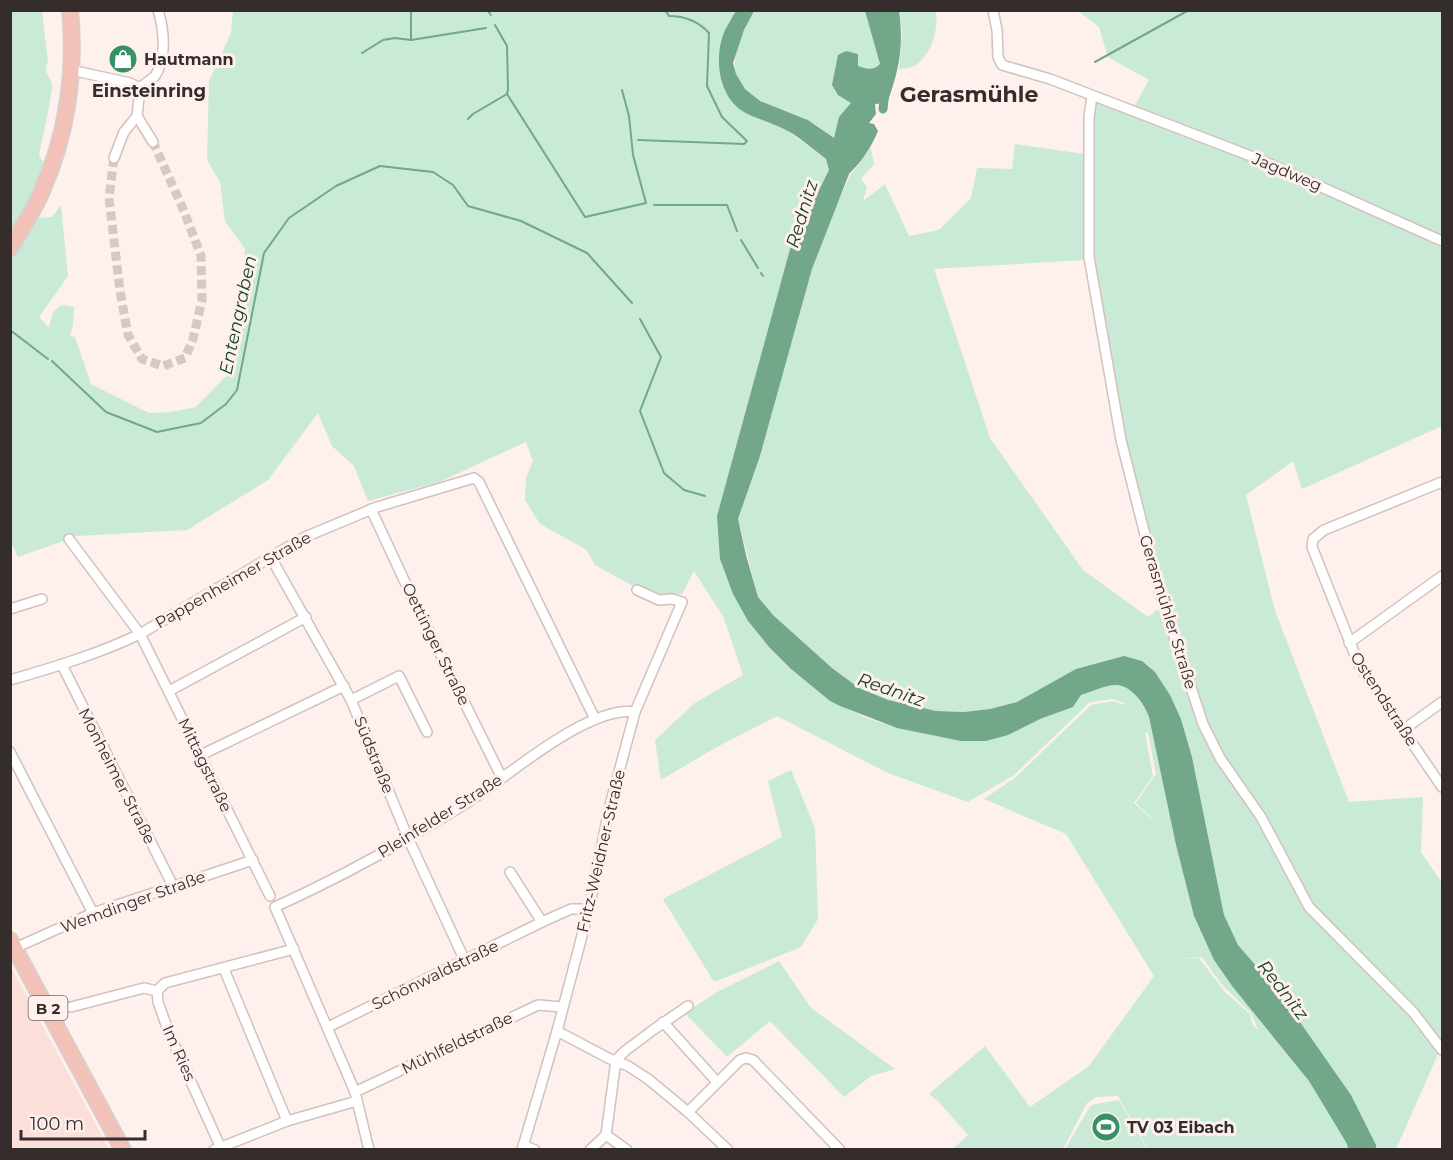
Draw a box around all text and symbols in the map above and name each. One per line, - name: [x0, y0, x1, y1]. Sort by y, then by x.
- shop icon: Hautmann: [107, 43, 139, 75]
- place label: Hautmann: [144, 50, 234, 69]
- district label: Einsteinring: [92, 80, 206, 102]
- district label: Gerasmühle: [900, 81, 1038, 108]
- street label: Jagdweg: [1248, 148, 1325, 195]
- water label: Rednitz: [781, 177, 823, 251]
- water label: Entengraben: [215, 254, 261, 376]
- street label: Pappenheimer Straße: [152, 528, 314, 632]
- street label: Gerasmühler Straße: [1136, 533, 1200, 691]
- street label: Oettinger Straße: [398, 580, 474, 708]
- street label: Ostendstraße: [1346, 648, 1422, 750]
- water label: Rednitz: [855, 668, 928, 712]
- street label: Monheimer Straße: [74, 705, 160, 847]
- street label: Südstraße: [350, 714, 398, 796]
- street label: Mittagstraße: [174, 715, 236, 815]
- street label: Fritz-Weidner-Straße: [573, 768, 629, 934]
- street label: Pleinfelder Straße: [374, 770, 506, 862]
- street label: Wemdinger Straße: [58, 867, 208, 937]
- street label: Schönwaldstraße: [369, 936, 501, 1014]
- water label: Rednitz: [1253, 956, 1314, 1025]
- road number: B 2: [28, 996, 68, 1020]
- street label: Mühlfeldstraße: [398, 1008, 516, 1078]
- street label: Im Ries: [158, 1022, 200, 1084]
- scale bar: [21, 1103, 146, 1141]
- sports icon: TV 03 Eibach: [1090, 1111, 1122, 1143]
- text: 100 m: [30, 1113, 84, 1135]
- place label: TV 03 Eibach: [1127, 1118, 1235, 1137]

